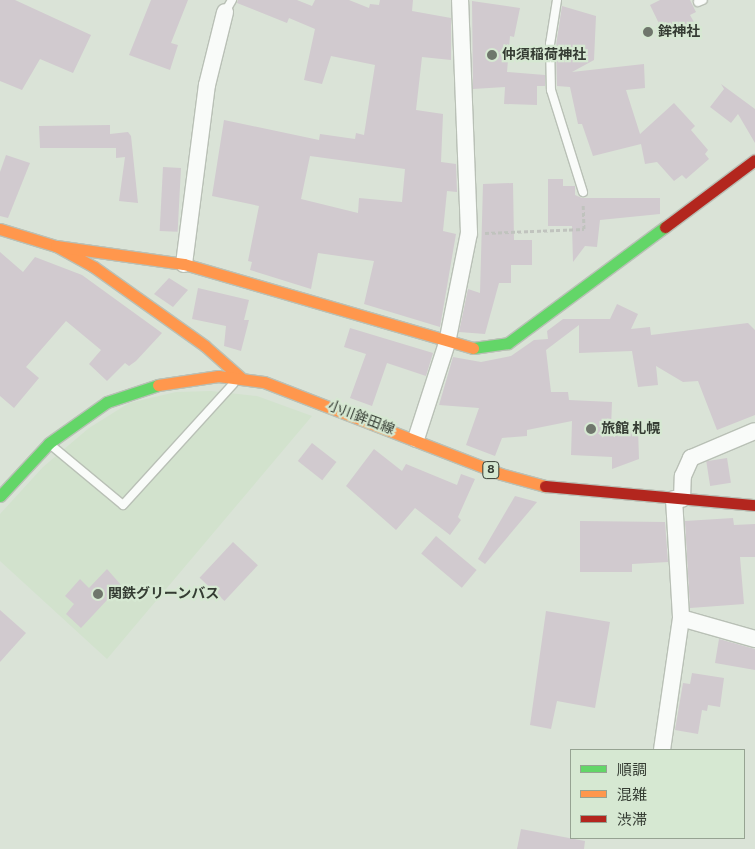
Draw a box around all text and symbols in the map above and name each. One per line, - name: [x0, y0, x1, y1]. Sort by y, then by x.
- place label: 鉾神社: [658, 24, 700, 40]
- marker: 鉾神社: [642, 26, 654, 38]
- place label: 仲須稲荷神社: [502, 47, 586, 63]
- marker: 仲須稲荷神社: [486, 49, 498, 61]
- street label: 小川鉾田線: [325, 398, 397, 438]
- place label: 旅館 札幌: [601, 421, 660, 437]
- marker: 旅館 札幌: [585, 423, 597, 435]
- road number: 8: [482, 460, 500, 480]
- place label: 関鉄グリーンバス: [108, 586, 220, 602]
- marker: 関鉄グリーンバス: [92, 588, 104, 600]
- legend: [570, 749, 745, 839]
- text: 順調: [617, 761, 647, 779]
- text: 混雑: [617, 786, 647, 804]
- text: 渋滞: [617, 811, 647, 829]

